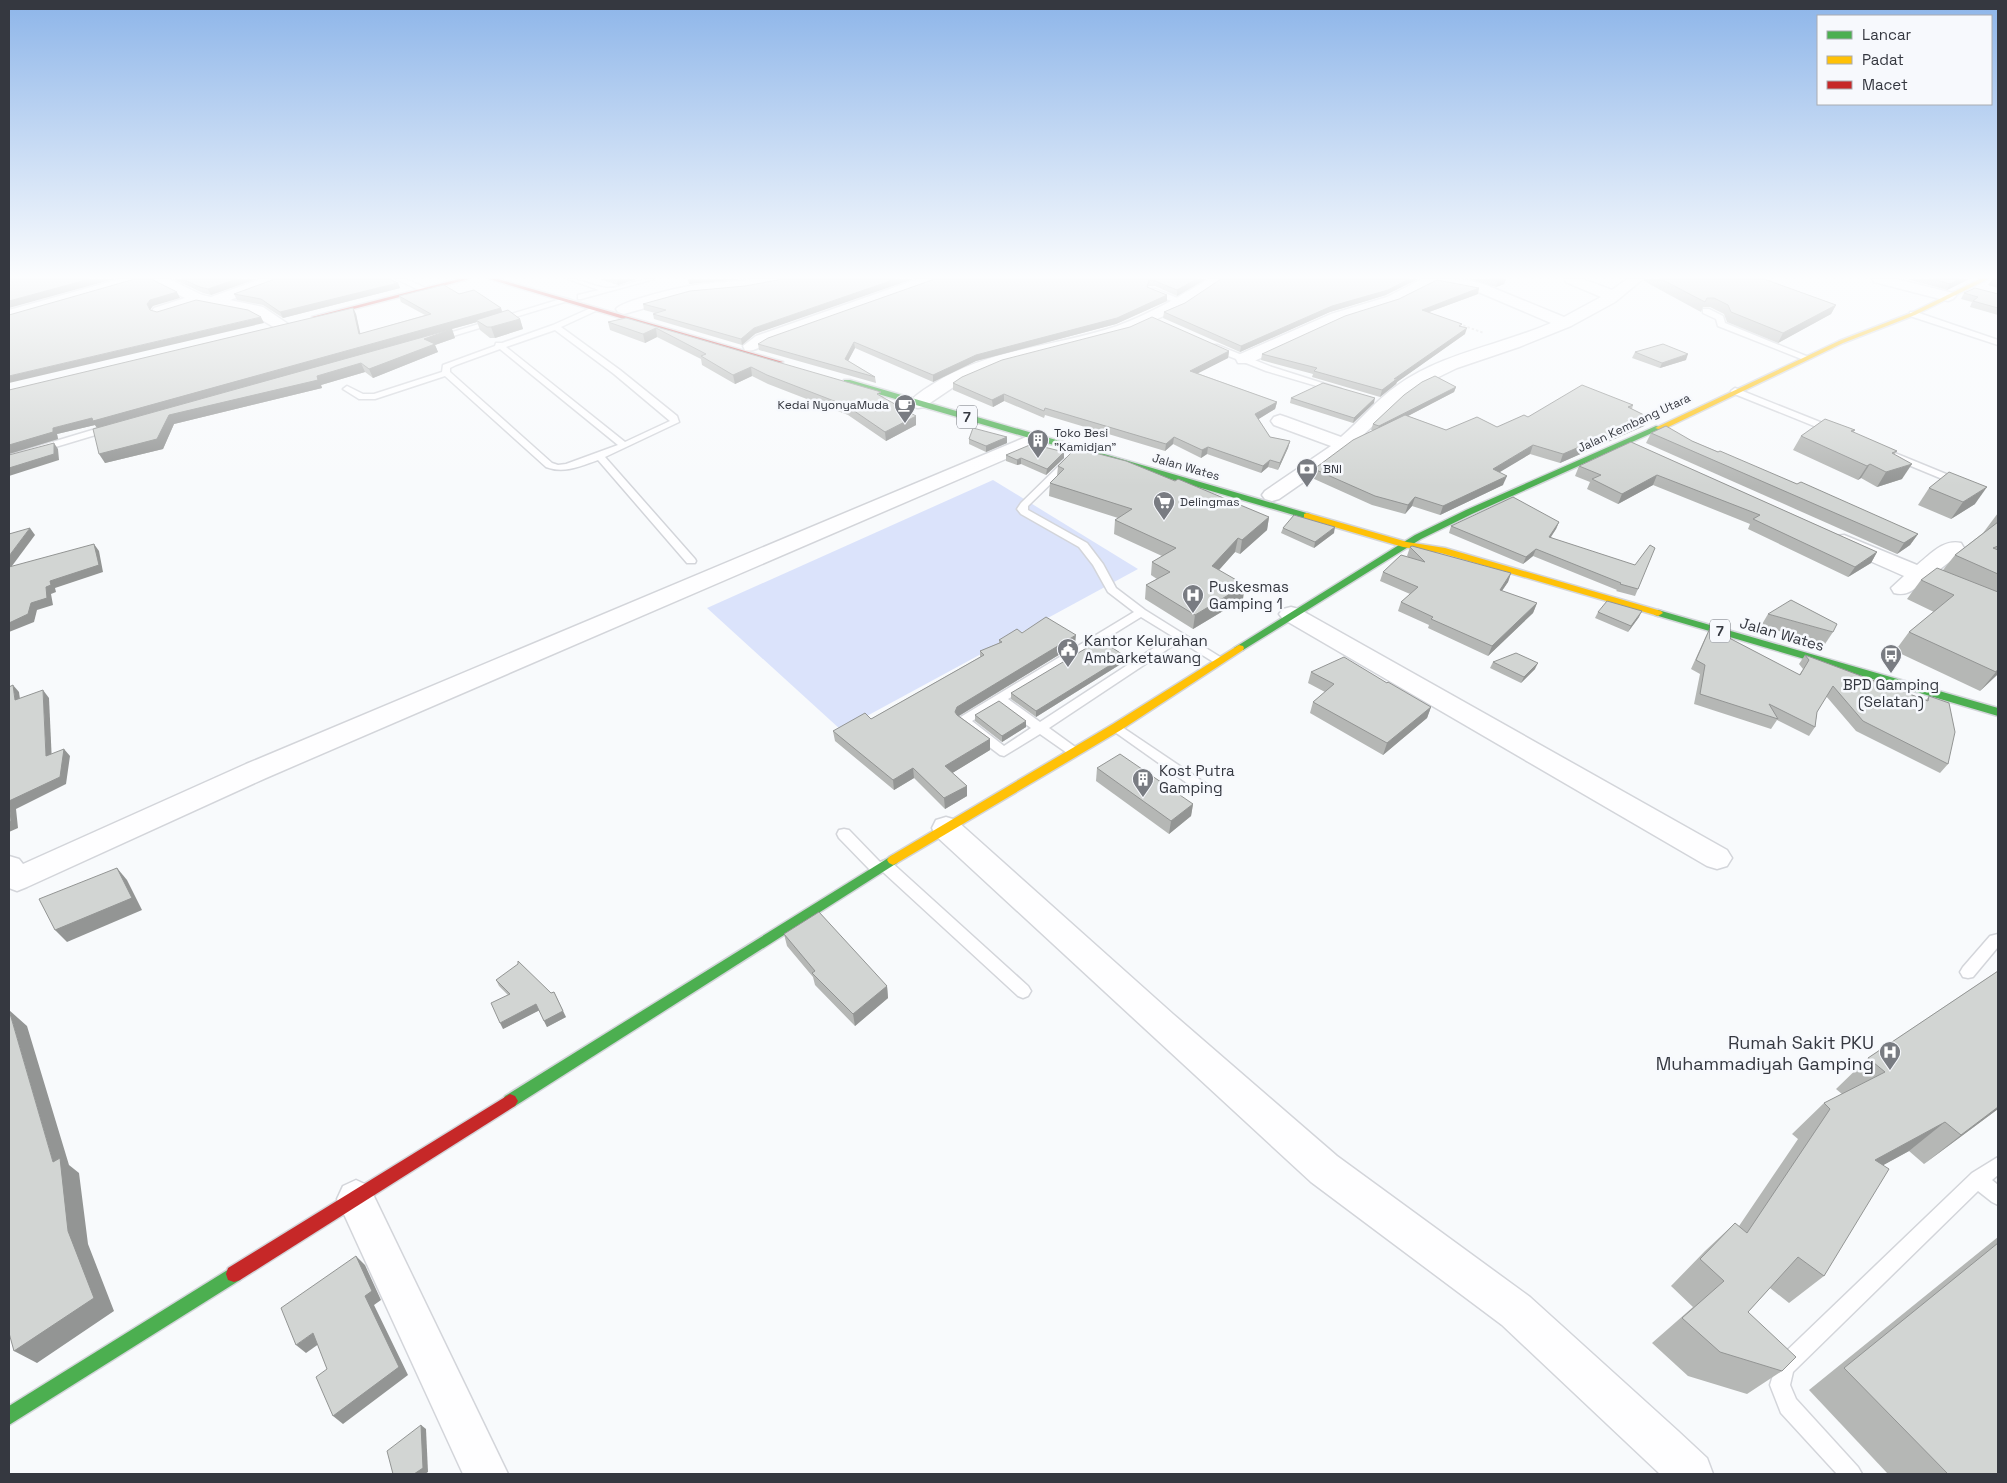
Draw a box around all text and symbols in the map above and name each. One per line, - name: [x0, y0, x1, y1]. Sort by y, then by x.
- legend: [1817, 15, 1992, 105]
- text: Lancar: [1862, 25, 1912, 44]
- text: Padat: [1862, 50, 1904, 69]
- text: Macet: [1862, 75, 1908, 94]
- street label: Jalan Kembang Utara: [1575, 390, 1693, 456]
- cafe icon: Kedai NyonyaMuda: [893, 393, 917, 424]
- place label: Kedai NyonyaMuda: [778, 397, 889, 413]
- road number: 7: [957, 406, 977, 428]
- place label: Toko Besi "Kamidjan": [1054, 425, 1116, 455]
- building icon: Toko Besi "Kamidjan": [1026, 428, 1050, 459]
- street label: Jalan Wates: [1150, 450, 1222, 484]
- bank icon: BNI: [1295, 457, 1319, 488]
- place label: BNI: [1323, 461, 1342, 477]
- supermarket icon: Delingmas: [1152, 490, 1176, 521]
- place label: Delingmas: [1180, 494, 1240, 510]
- place label: Puskesmas Gamping 1: [1209, 577, 1289, 613]
- hospital icon: Puskesmas Gamping 1: [1181, 583, 1205, 614]
- street label: Jalan Wates: [1738, 613, 1826, 655]
- road number: 7: [1710, 620, 1730, 642]
- place label: Kantor Kelurahan Ambarketawang: [1084, 631, 1208, 667]
- public building icon: Kantor Kelurahan Ambarketawang: [1056, 637, 1080, 668]
- bus stop icon: BPD Gamping (Selatan): [1879, 643, 1903, 674]
- place label: BPD Gamping (Selatan): [1843, 675, 1939, 712]
- place label: Kost Putra Gamping: [1159, 761, 1235, 797]
- building icon: Kost Putra Gamping: [1131, 767, 1155, 798]
- place label: Rumah Sakit PKU Muhammadiyah Gamping: [1656, 1031, 1874, 1075]
- hospital icon: Rumah Sakit PKU Muhammadiyah Gamping: [1878, 1040, 1902, 1071]

